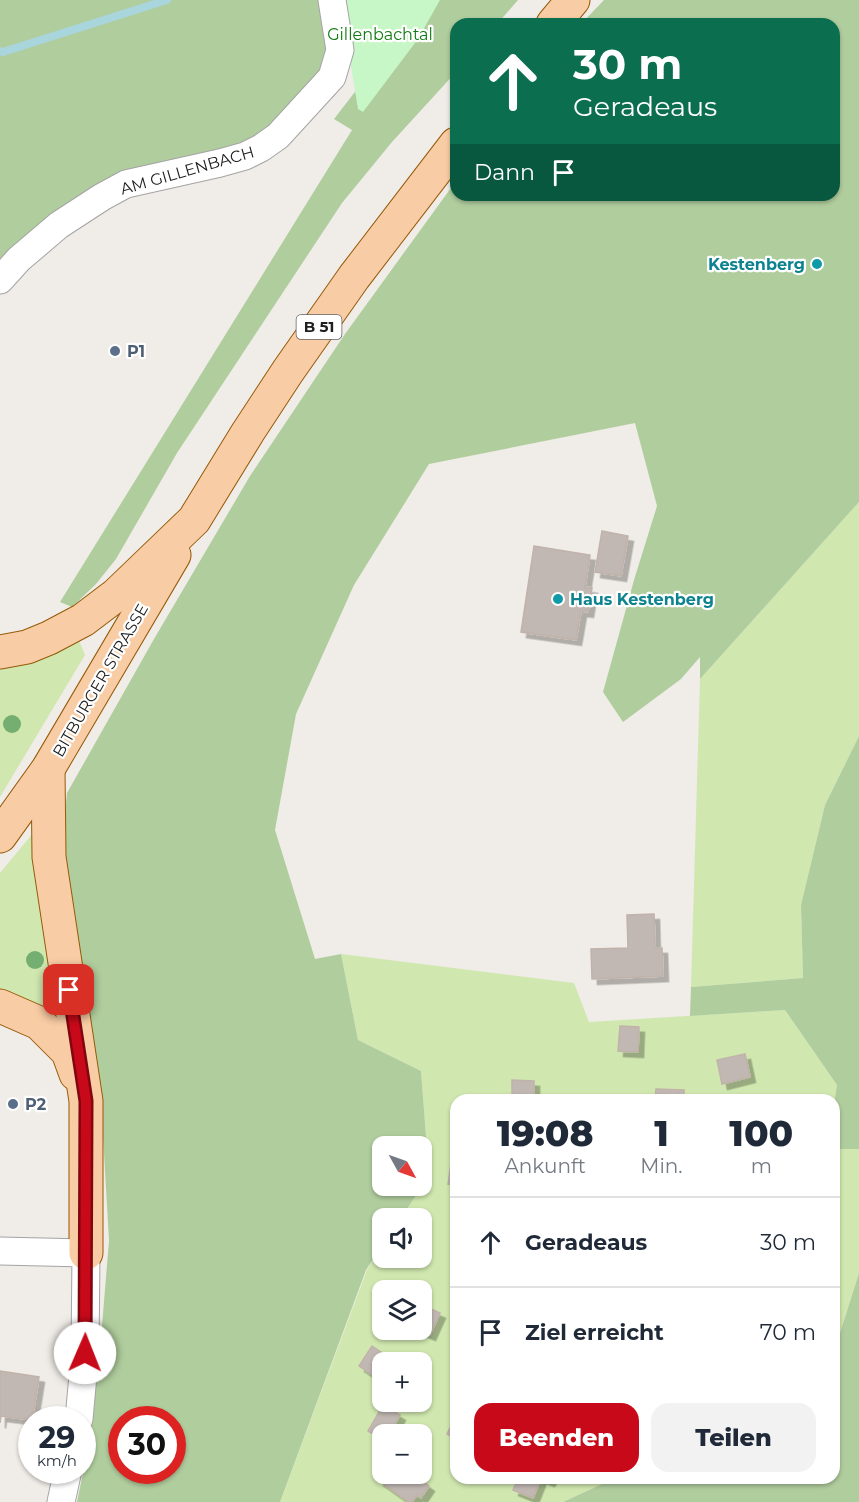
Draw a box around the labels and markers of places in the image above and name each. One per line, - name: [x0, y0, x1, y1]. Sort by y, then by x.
- place label: Kestenberg: [708, 255, 805, 274]
- marker: Kestenberg: [810, 257, 824, 271]
- place label: P1: [127, 342, 145, 361]
- marker: P1: [108, 344, 122, 358]
- place label: Haus Kestenberg: [570, 590, 714, 609]
- marker: Haus Kestenberg: [551, 592, 565, 606]
- pin: [43, 964, 94, 1015]
- place label: P2: [25, 1095, 46, 1114]
- marker: P2: [6, 1097, 20, 1111]

